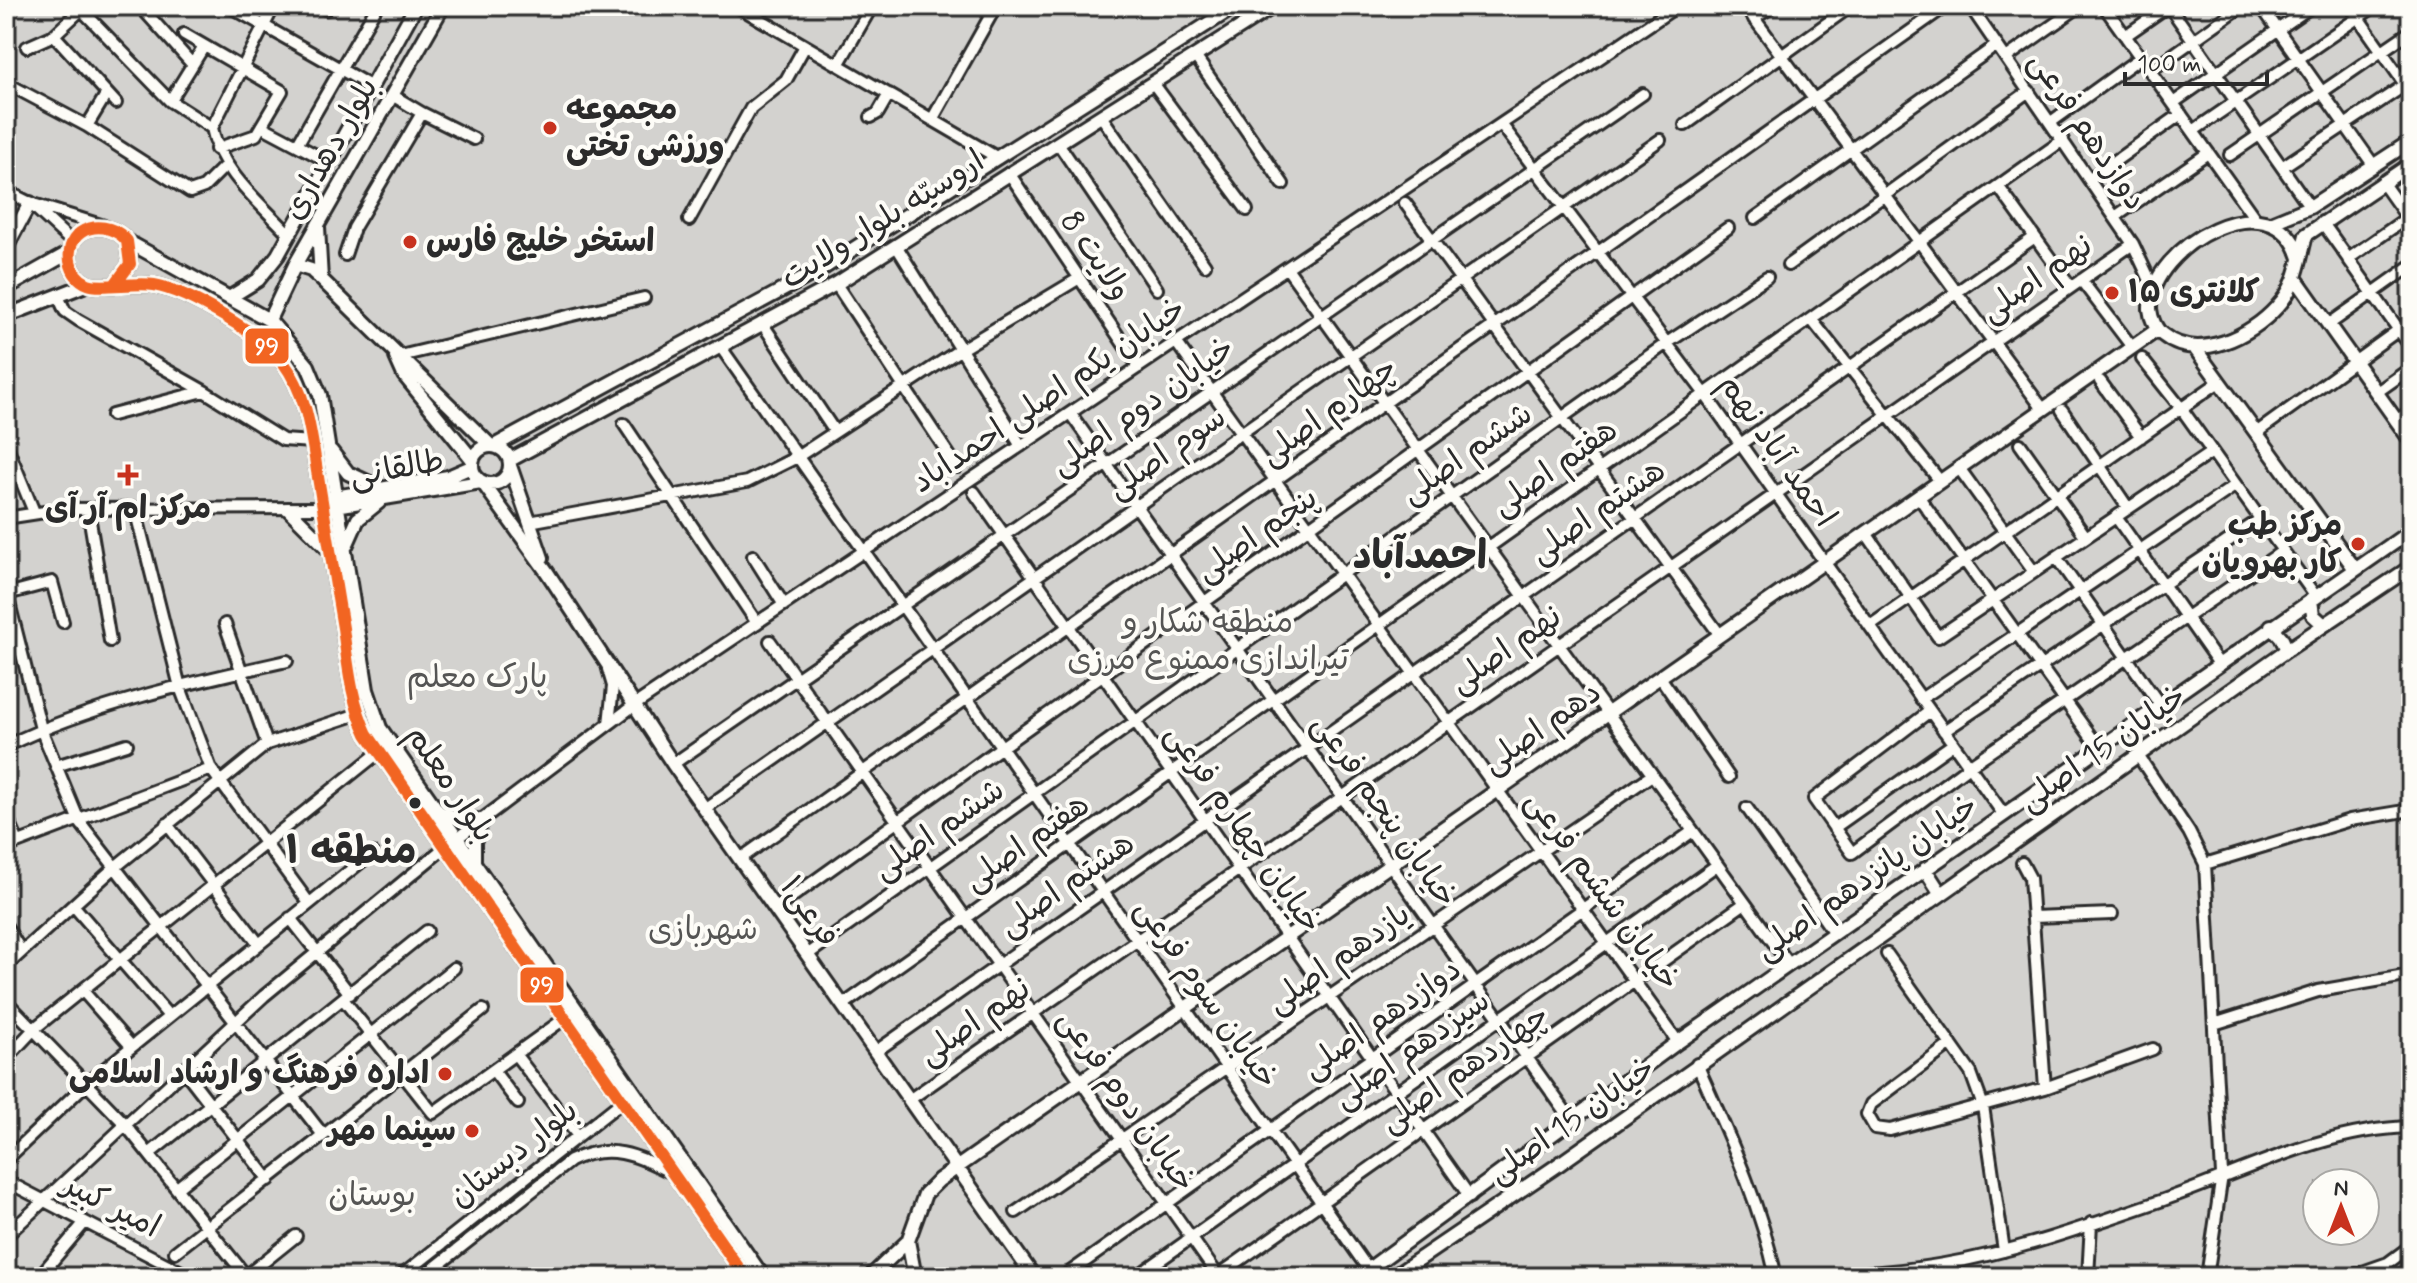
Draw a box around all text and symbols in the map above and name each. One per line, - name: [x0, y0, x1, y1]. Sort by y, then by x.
- scale bar: [2125, 36, 2267, 86]
- street label: دوازدهم فرعی: [2017, 43, 2156, 220]
- text: 100 m: [2137, 50, 2201, 81]
- street label: بلوار دهداری: [273, 70, 389, 228]
- place label: مجموعه ورزشی تختی: [566, 89, 725, 168]
- marker: مجموعه ورزشی تختی: [541, 119, 559, 137]
- street label: اروسیّه بلوار ولایت: [773, 141, 993, 299]
- street label: ولایت 8: [1050, 203, 1140, 309]
- place label: استخر خلیج فارس: [426, 221, 655, 263]
- street label: نهم اصلی: [1972, 225, 2102, 334]
- marker: استخر خلیج فارس: [401, 233, 419, 251]
- place label: کلانتری ۱۵: [2128, 272, 2260, 314]
- marker: کلانتری ۱۵: [2103, 284, 2121, 302]
- street label: خیابان یکم اصلی احمداباد: [904, 288, 1195, 504]
- line badge: 99: [244, 327, 290, 365]
- street label: خیابان دوم اصلی: [1043, 328, 1245, 488]
- text: 99: [255, 334, 279, 362]
- street label: چهارم اصلی: [1252, 348, 1407, 477]
- street label: احمد آباد نهم: [1708, 366, 1845, 536]
- street label: ششم اصلی: [1393, 393, 1542, 515]
- street label: سوم اصلی: [1099, 397, 1236, 511]
- street label: هفتم اصلی: [1484, 409, 1627, 527]
- street label: طالقانی: [347, 440, 447, 498]
- street label: هشتم اصلی: [1522, 450, 1675, 575]
- marker: مرکز ام آر آی: [117, 464, 139, 486]
- street label: پنجم اصلی: [1187, 478, 1327, 593]
- place label: مرکز ام آر آی: [45, 488, 211, 531]
- place label: مرکز طب کار بهرویان: [2201, 505, 2342, 584]
- district label: احمدآباد: [1353, 531, 1487, 583]
- marker: مرکز طب کار بهرویان: [2349, 535, 2367, 553]
- street label: نهم اصلی: [1441, 596, 1571, 705]
- park label: منطقه شکار و تیراندازی ممنوع مرزی: [1067, 602, 1349, 681]
- park label: پارک معلم: [407, 657, 547, 700]
- street label: دهم اصلی: [1474, 672, 1610, 785]
- street label: خیابان 15 اصلی: [2011, 676, 2195, 822]
- street label: خیابان پنجم فرعی: [1301, 706, 1466, 917]
- street label: خیابان چهارم فرعی: [1154, 716, 1331, 943]
- street label: بلوار معلم: [395, 717, 505, 851]
- street label: ششم اصلی: [865, 769, 1014, 891]
- street label: خیابان ششم فرعی: [1514, 782, 1689, 1000]
- street label: هفتم اصلی: [956, 784, 1099, 902]
- street label: خیابان پانزدهم اصلی: [1747, 785, 1988, 972]
- unlabelled marker: [407, 795, 423, 811]
- street label: هشتم اصلی: [991, 823, 1144, 948]
- district label: منطقه ۱: [286, 826, 416, 878]
- street label: فرعی۱: [770, 868, 848, 956]
- street label: خیابان سوم فرعی: [1123, 891, 1287, 1099]
- street label: یازدهم اصلی: [1259, 894, 1420, 1025]
- park label: شهربازی: [648, 909, 758, 951]
- street label: دوازدهم اصلی: [1294, 949, 1471, 1091]
- line badge: 99: [519, 966, 565, 1004]
- street label: نهم اصلی: [910, 968, 1040, 1077]
- text: 99: [530, 973, 554, 1001]
- street label: سیزدهم اصلی: [1325, 981, 1500, 1121]
- street label: چهاردهم اصلی: [1372, 995, 1559, 1144]
- street label: خیابان دوم فرعی: [1046, 1001, 1205, 1202]
- street label: خیابان 15 اصلی: [1480, 1048, 1664, 1194]
- place label: اداره فرهنگ و ارشاد اسلامی: [69, 1052, 429, 1095]
- marker: اداره فرهنگ و ارشاد اسلامی: [436, 1065, 454, 1083]
- street label: بلوار دبستان: [441, 1090, 587, 1218]
- place label: سینما مهر: [325, 1110, 456, 1152]
- marker: سینما مهر: [463, 1122, 481, 1140]
- street label: امیر کبیر: [52, 1162, 167, 1248]
- north arrow: [2301, 1167, 2381, 1247]
- park label: بوستان: [328, 1175, 416, 1217]
- text: N: [2334, 1175, 2348, 1203]

